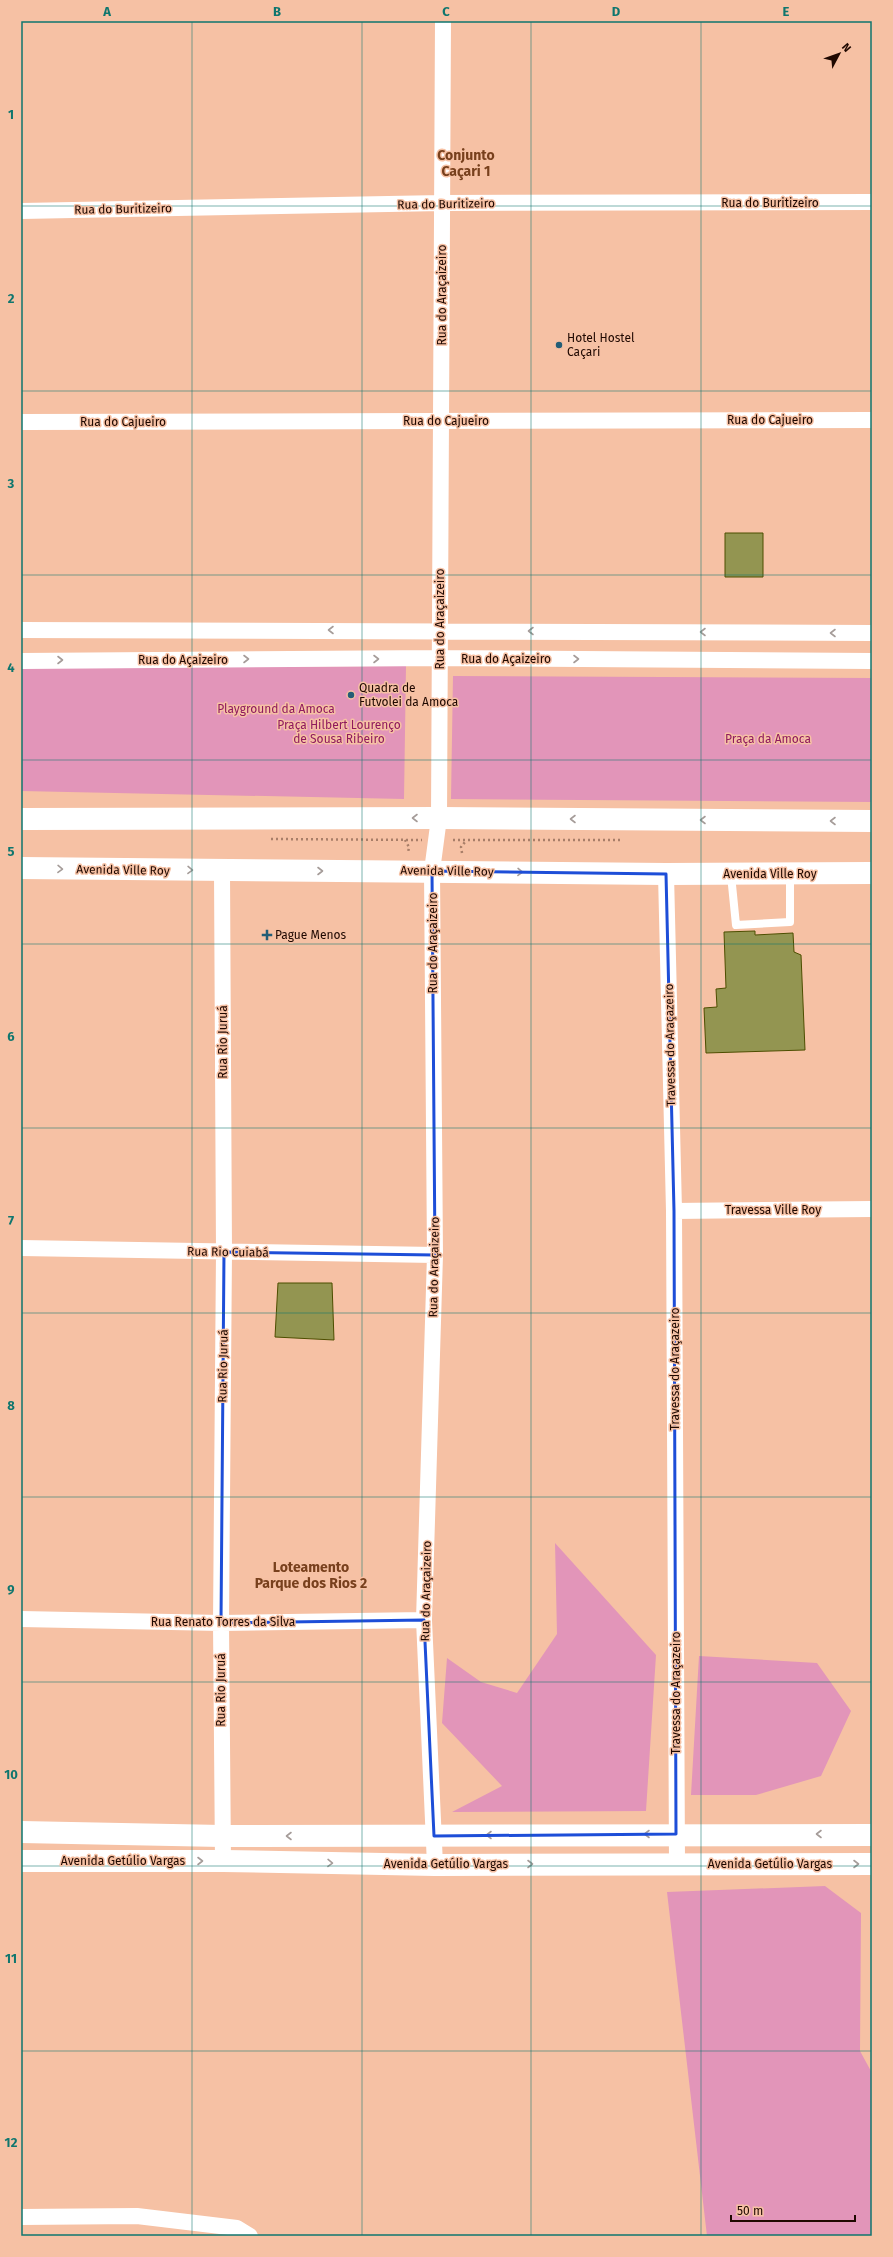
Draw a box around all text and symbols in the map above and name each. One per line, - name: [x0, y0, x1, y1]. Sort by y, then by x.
- text: A: [102, 4, 111, 19]
- text: B: [273, 4, 281, 19]
- text: C: [442, 4, 450, 19]
- text: D: [612, 4, 621, 19]
- text: E: [783, 4, 790, 19]
- north arrow: [819, 34, 859, 74]
- text: N: [839, 41, 853, 55]
- text: 1: [8, 107, 14, 122]
- district label: Conjunto Caçari 1: [437, 147, 495, 181]
- street label: Rua do Buritizeiro: [397, 196, 495, 212]
- street label: Rua do Buritizeiro: [721, 196, 819, 210]
- street label: Rua do Buritizeiro: [74, 201, 172, 217]
- street label: Rua do Araçaizeiro: [435, 245, 449, 345]
- text: 2: [8, 291, 15, 306]
- place label: Hotel Hostel Caçari: [567, 331, 635, 359]
- marker: Hotel Hostel Caçari: [554, 340, 564, 350]
- street label: Rua do Cajueiro: [727, 413, 813, 427]
- street label: Rua do Cajueiro: [403, 414, 489, 428]
- street label: Rua do Cajueiro: [80, 415, 166, 429]
- text: 3: [7, 476, 15, 491]
- street label: Rua do Araçaizeiro: [433, 569, 447, 669]
- one-way arrow: [328, 626, 334, 634]
- one-way arrow: [528, 627, 534, 635]
- one-way arrow: [700, 628, 706, 636]
- one-way arrow: [830, 629, 836, 637]
- street label: Rua do Açaizeiro: [461, 652, 551, 666]
- street label: Rua do Açaizeiro: [138, 653, 228, 667]
- one-way arrow: [243, 655, 249, 663]
- one-way arrow: [373, 655, 379, 663]
- one-way arrow: [573, 655, 579, 663]
- one-way arrow: [57, 656, 63, 664]
- text: 4: [7, 660, 15, 675]
- place label: Quadra de Futvolei da Amoca: [359, 681, 458, 709]
- marker: Quadra de Futvolei da Amoca: [346, 690, 356, 700]
- park label: Playground da Amoca: [217, 702, 335, 716]
- park label: Praça Hilbert Lourenço de Sousa Ribeiro: [277, 718, 401, 746]
- park label: Praça da Amoca: [725, 732, 811, 746]
- one-way arrow: [412, 814, 418, 822]
- one-way arrow: [570, 815, 576, 823]
- one-way arrow: [700, 816, 706, 824]
- one-way arrow: [830, 817, 836, 825]
- text: 5: [8, 844, 15, 859]
- street label: Avenida Ville Roy: [76, 862, 170, 878]
- street label: Avenida Ville Roy: [400, 863, 494, 879]
- one-way arrow: [57, 865, 63, 873]
- one-way arrow: [187, 866, 193, 874]
- one-way arrow: [317, 867, 323, 875]
- street label: Avenida Ville Roy: [723, 867, 817, 881]
- one-way arrow: [517, 868, 523, 876]
- street label: Rua do Araçaizeiro: [426, 893, 440, 993]
- place label: Pague Menos: [275, 928, 346, 942]
- marker: Pague Menos: [262, 930, 272, 940]
- street label: Travessa do Araçazeiro: [662, 983, 678, 1107]
- street label: Rua Rio Juruá: [216, 1005, 230, 1079]
- text: 6: [7, 1029, 15, 1044]
- street label: Travessa Ville Roy: [725, 1203, 821, 1217]
- text: 7: [8, 1213, 14, 1228]
- street label: Rua do Araçaizeiro: [426, 1216, 442, 1318]
- street label: Rua Rio Cuiabá: [187, 1244, 269, 1260]
- street label: Travessa do Araçazeiro: [668, 1308, 682, 1430]
- street label: Rua Rio Juruá: [215, 1329, 231, 1403]
- text: 8: [7, 1398, 15, 1413]
- street label: Rua do Araçaizeiro: [418, 1540, 434, 1642]
- district label: Loteamento Parque dos Rios 2: [255, 1559, 367, 1592]
- text: 9: [7, 1582, 15, 1597]
- street label: Rua Renato Torres da Silva: [151, 1615, 295, 1629]
- street label: Travessa do Araçazeiro: [669, 1632, 683, 1754]
- street label: Rua Rio Juruá: [214, 1653, 228, 1727]
- text: 10: [4, 1767, 18, 1782]
- one-way arrow: [644, 1830, 650, 1838]
- one-way arrow: [816, 1830, 822, 1838]
- one-way arrow: [486, 1831, 492, 1839]
- one-way arrow: [286, 1832, 292, 1840]
- street label: Avenida Getúlio Vargas: [61, 1854, 186, 1868]
- one-way arrow: [197, 1857, 203, 1865]
- street label: Avenida Getúlio Vargas: [384, 1857, 509, 1871]
- street label: Avenida Getúlio Vargas: [708, 1857, 833, 1871]
- one-way arrow: [327, 1859, 333, 1867]
- one-way arrow: [527, 1860, 533, 1868]
- one-way arrow: [853, 1860, 859, 1868]
- text: 11: [5, 1951, 17, 1966]
- text: 12: [5, 2135, 18, 2150]
- scale bar: [731, 2197, 855, 2223]
- text: 50 m: [737, 2204, 763, 2218]

